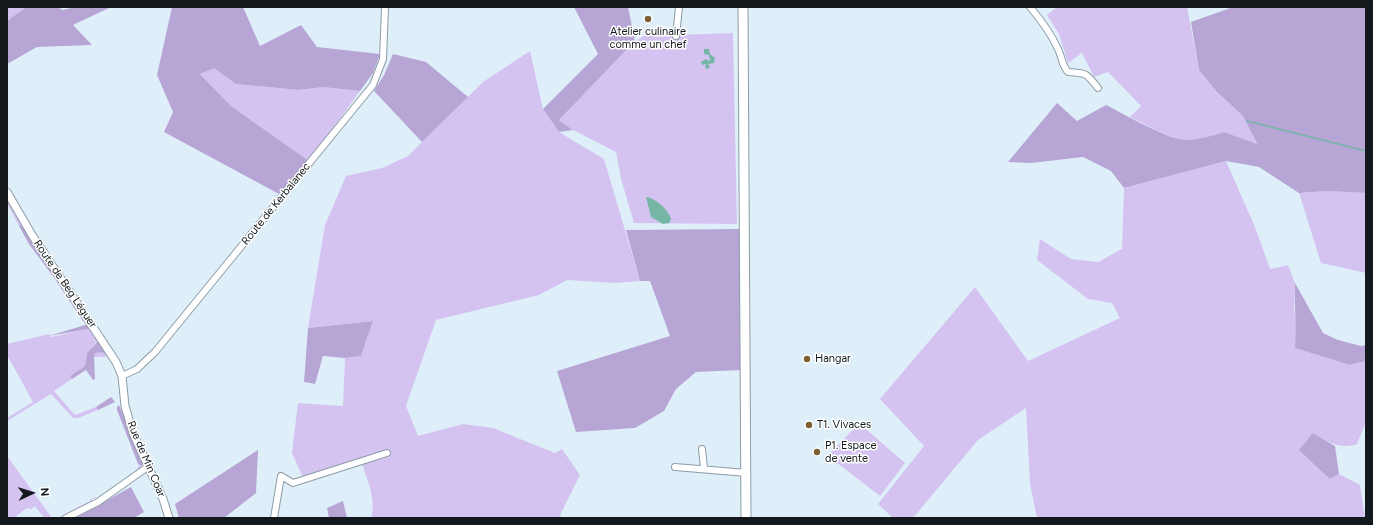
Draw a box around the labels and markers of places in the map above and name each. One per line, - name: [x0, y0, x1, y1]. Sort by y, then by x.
- marker: Atelier culinaire comme un chef: [643, 14, 653, 24]
- place label: Atelier culinaire comme un chef: [610, 25, 686, 51]
- place label: Hangar: [815, 352, 851, 366]
- marker: Hangar: [802, 354, 812, 364]
- place label: T1. Vivaces: [817, 418, 871, 432]
- marker: T1. Vivaces: [804, 420, 814, 430]
- place label: P1. Espace de vente: [825, 439, 877, 465]
- marker: P1. Espace de vente: [812, 447, 822, 457]

